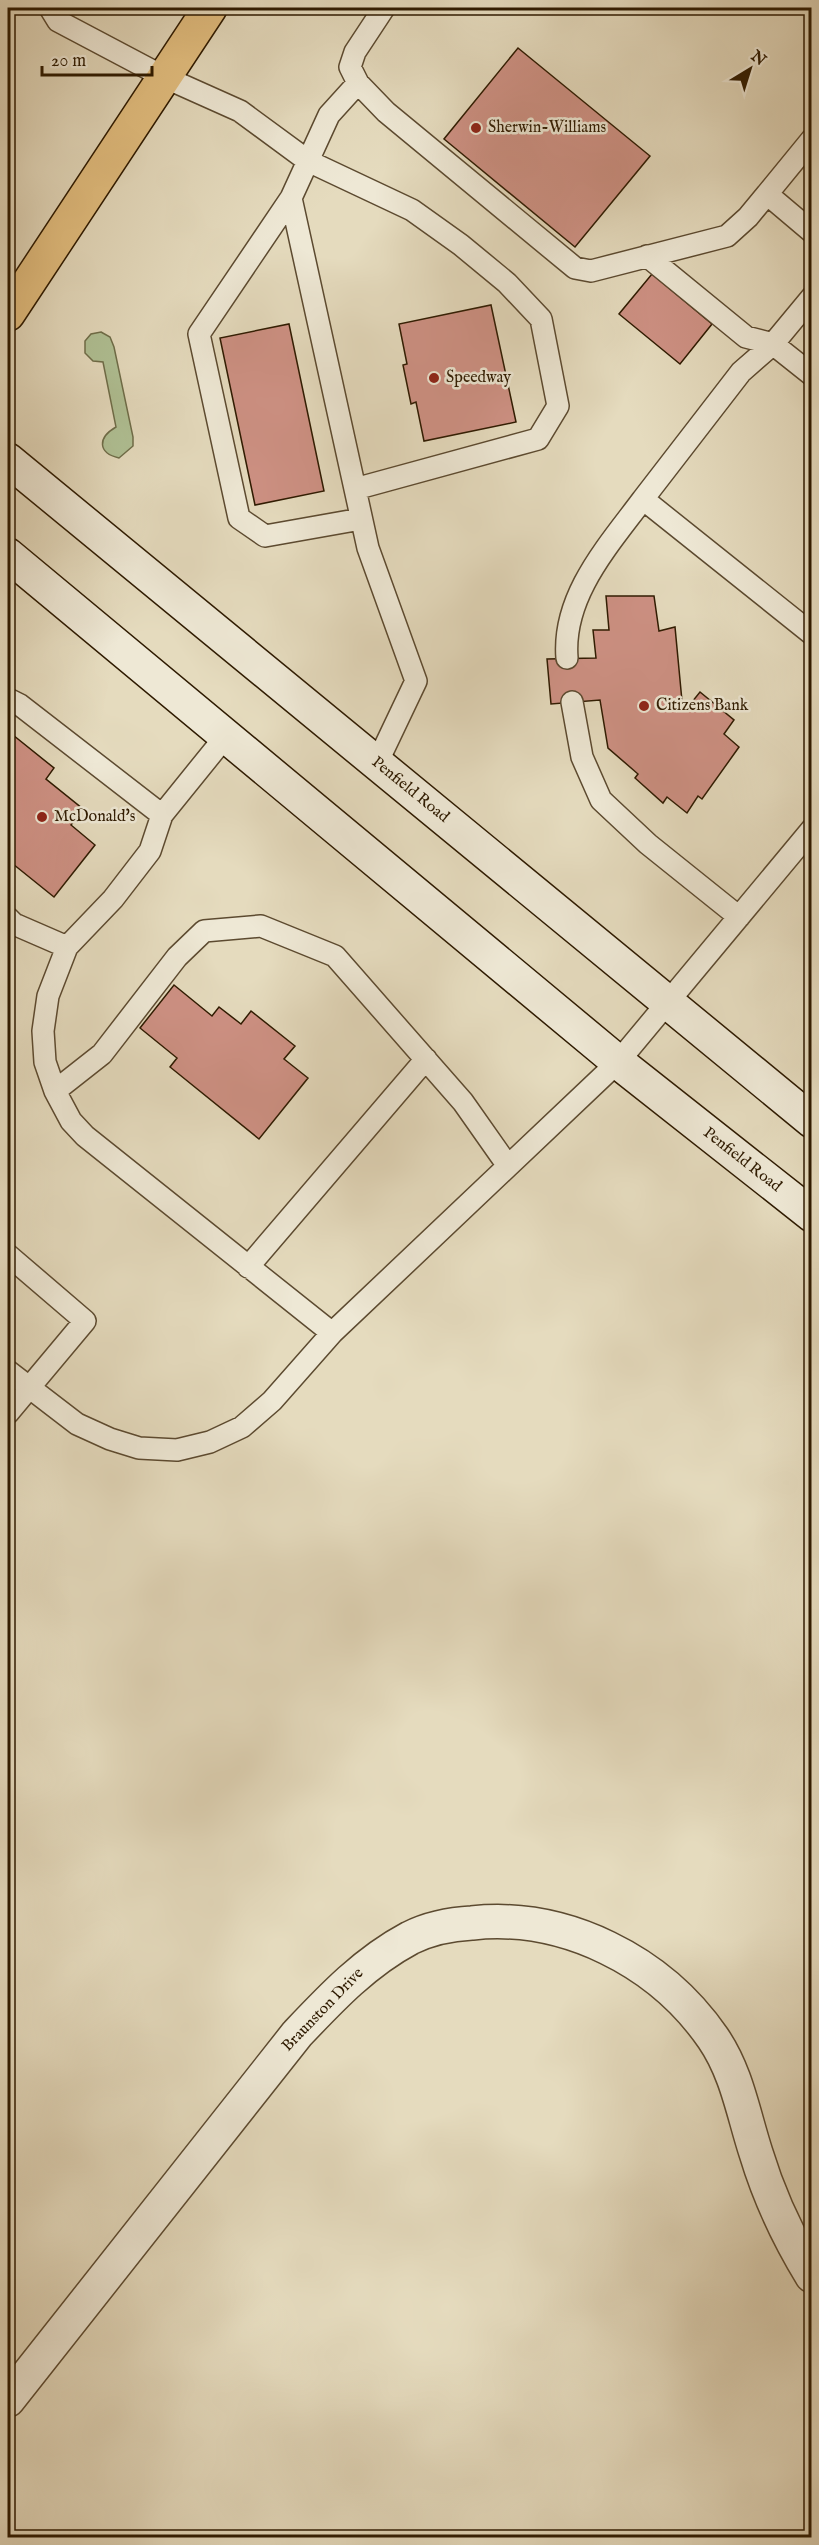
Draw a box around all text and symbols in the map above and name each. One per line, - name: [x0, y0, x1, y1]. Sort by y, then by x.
- scale bar: [42, 39, 152, 77]
- north arrow: [720, 39, 780, 99]
- text: N: [746, 46, 770, 71]
- text: 20 m: [51, 50, 86, 73]
- place label: Sherwin-Williams: [488, 118, 606, 138]
- marker: Sherwin-Williams: [469, 121, 483, 135]
- place label: Speedway: [446, 368, 511, 388]
- marker: Speedway: [427, 371, 441, 385]
- place label: Citizens Bank: [656, 696, 749, 716]
- marker: Citizens Bank: [637, 699, 651, 713]
- street label: Penfield Road: [367, 753, 453, 828]
- place label: McDonald's: [54, 807, 136, 827]
- marker: McDonald's: [35, 810, 49, 824]
- street label: Penfield Road: [699, 1123, 786, 1197]
- street label: Braunston Drive: [278, 1964, 368, 2056]

